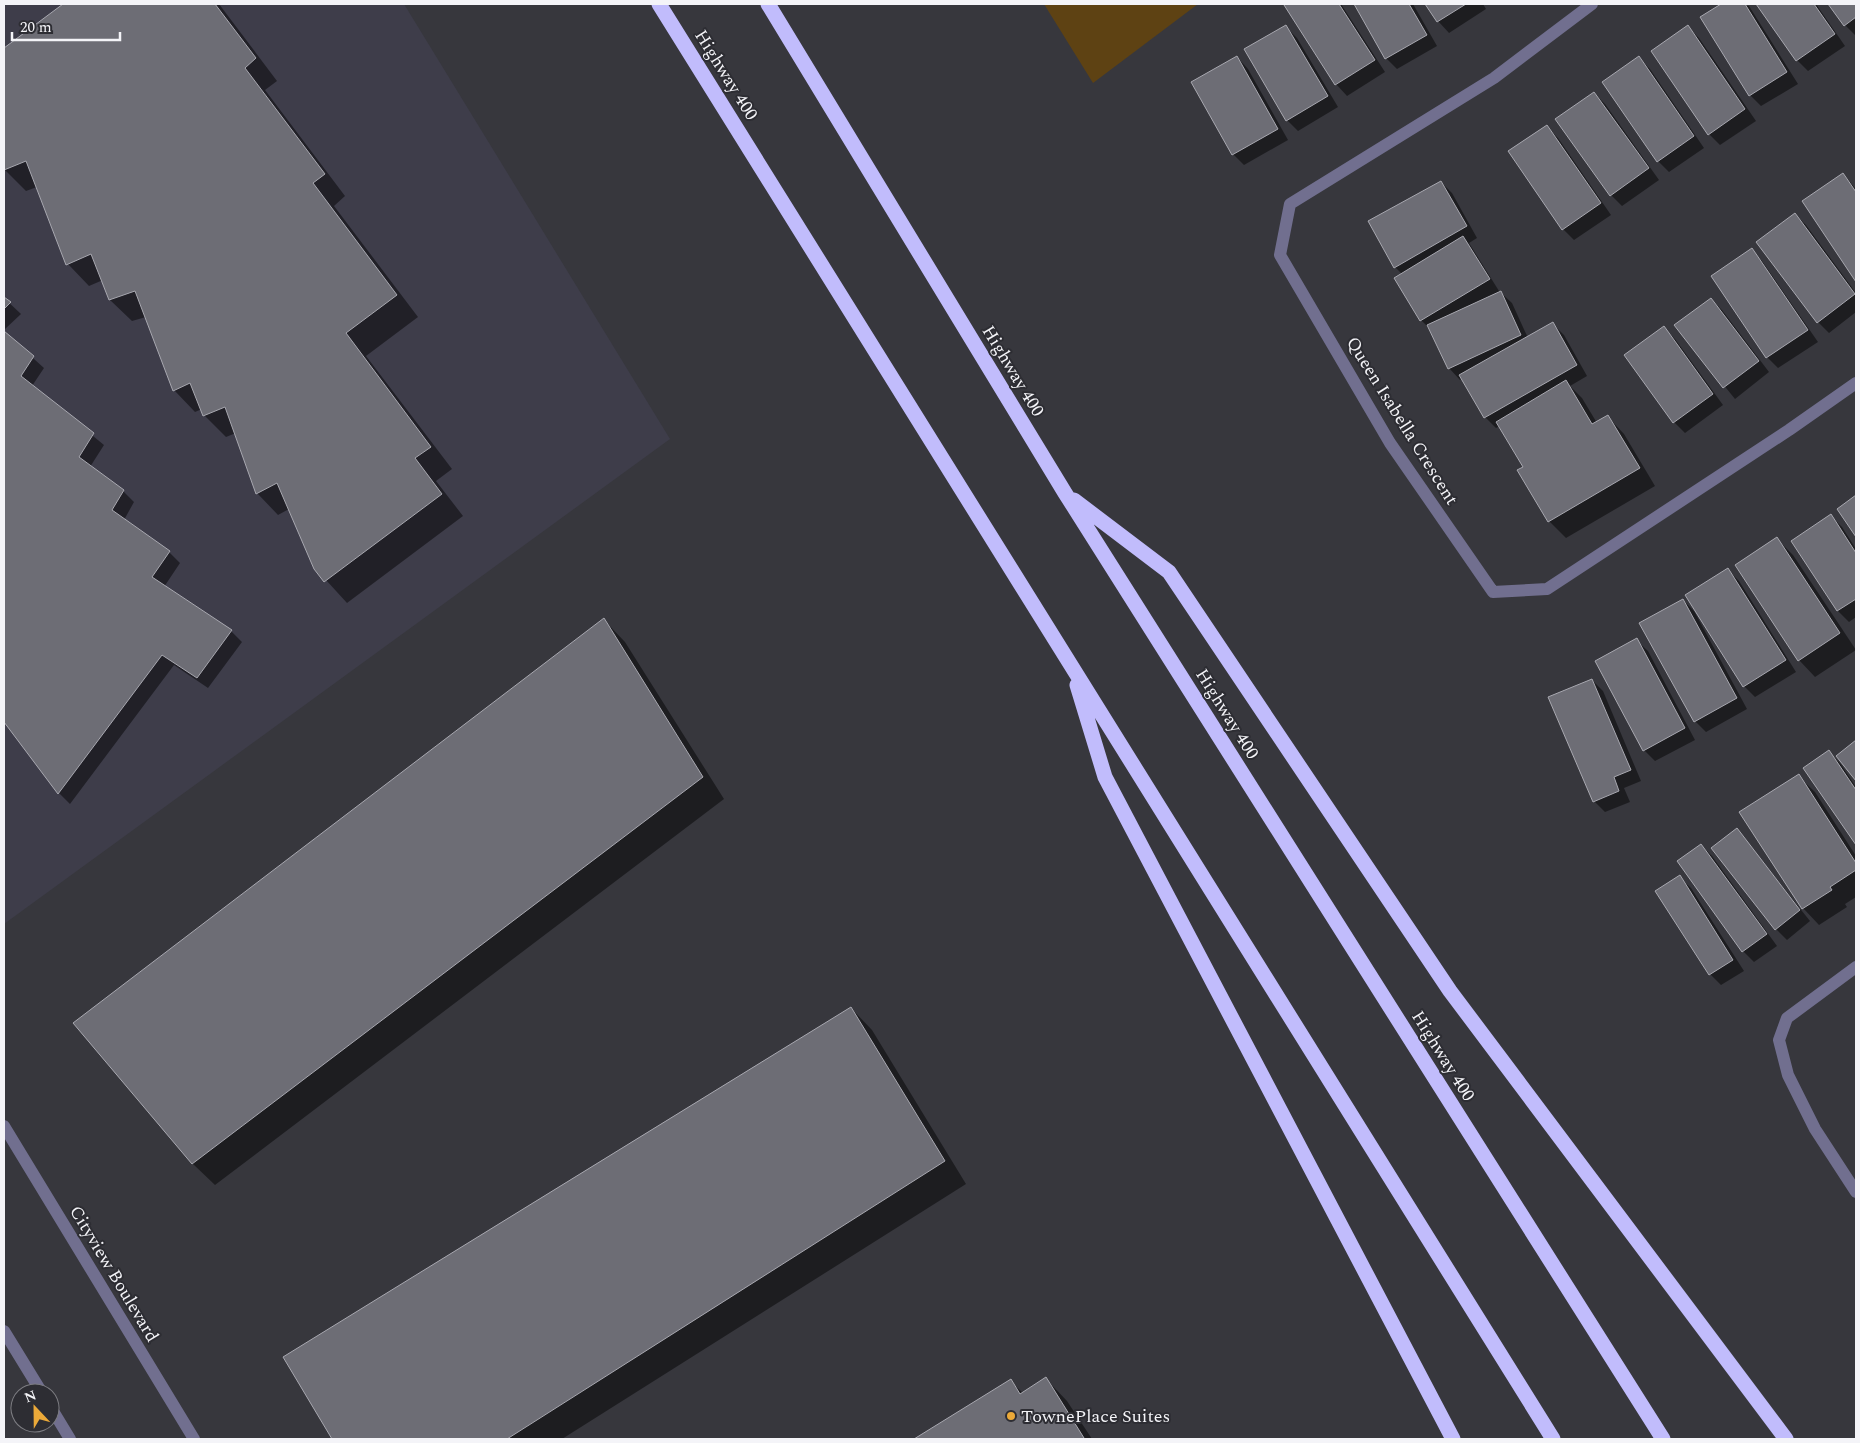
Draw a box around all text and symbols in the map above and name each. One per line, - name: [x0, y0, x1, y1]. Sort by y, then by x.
- scale bar: [12, 10, 120, 42]
- text: 20 m: [20, 16, 52, 39]
- street label: Highway 400: [687, 24, 765, 126]
- street label: Highway 400: [975, 320, 1051, 422]
- street label: Queen Isabella Crescent: [1339, 332, 1465, 510]
- street label: Highway 400: [1188, 663, 1266, 765]
- street label: Highway 400: [1404, 1005, 1482, 1107]
- street label: Cityview Boulevard: [62, 1201, 166, 1347]
- north arrow: [10, 1383, 60, 1433]
- text: N: [21, 1385, 40, 1408]
- place label: TownePlace Suites: [1021, 1403, 1170, 1430]
- marker: TownePlace Suites: [1005, 1410, 1017, 1422]

